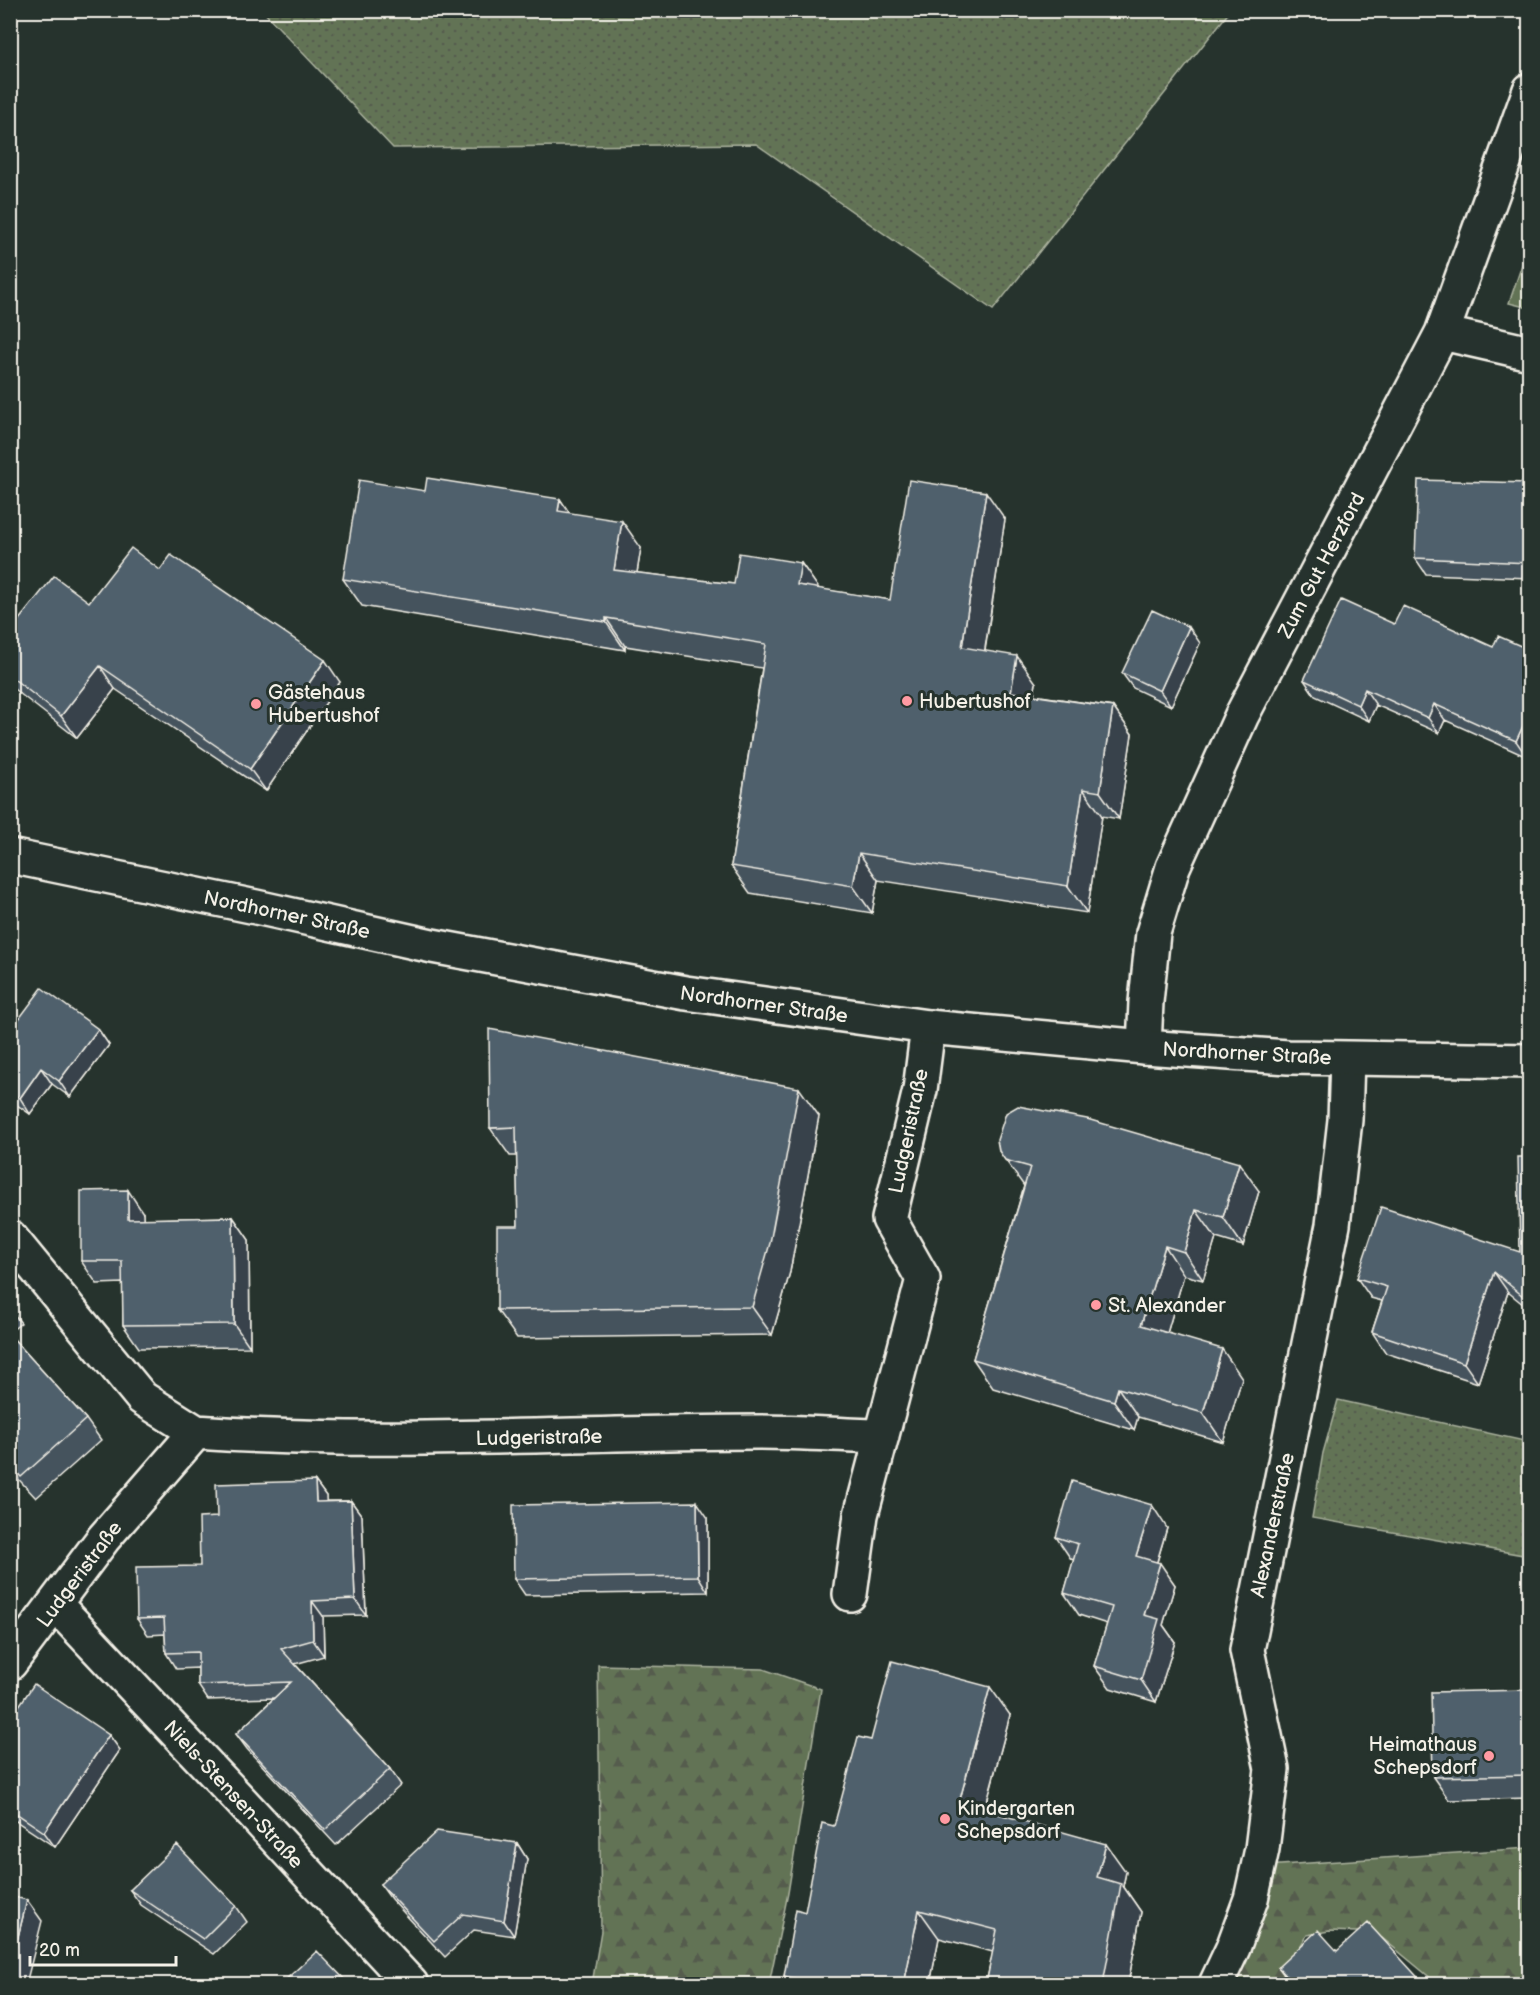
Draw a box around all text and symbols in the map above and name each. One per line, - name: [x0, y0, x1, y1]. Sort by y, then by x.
- street label: Zum Gut Herzford: [1273, 489, 1370, 643]
- place label: Gästehaus Hubertushof: [268, 681, 380, 728]
- place label: Hubertushof: [919, 690, 1031, 714]
- marker: Hubertushof: [900, 694, 914, 708]
- marker: Gästehaus Hubertushof: [249, 697, 263, 711]
- street label: Nordhorner Straße: [202, 886, 372, 944]
- street label: Nordhorner Straße: [678, 981, 849, 1029]
- street label: Nordhorner Straße: [1162, 1038, 1332, 1070]
- street label: Ludgeristraße: [884, 1067, 934, 1196]
- place label: St. Alexander: [1108, 1294, 1226, 1318]
- marker: St. Alexander: [1089, 1298, 1103, 1312]
- street label: Ludgeristraße: [475, 1425, 603, 1451]
- street label: Alexanderstraße: [1246, 1451, 1300, 1600]
- street label: Ludgeristraße: [32, 1517, 128, 1632]
- street label: Niels-Stensen-Straße: [158, 1716, 308, 1874]
- place label: Heimathaus Schepsdorf: [1368, 1733, 1477, 1780]
- marker: Heimathaus Schepsdorf: [1482, 1749, 1496, 1763]
- place label: Kindergarten Schepsdorf: [957, 1797, 1075, 1844]
- marker: Kindergarten Schepsdorf: [938, 1812, 952, 1826]
- scale bar: [30, 1929, 176, 1967]
- text: 20 m: [39, 1940, 80, 1961]

